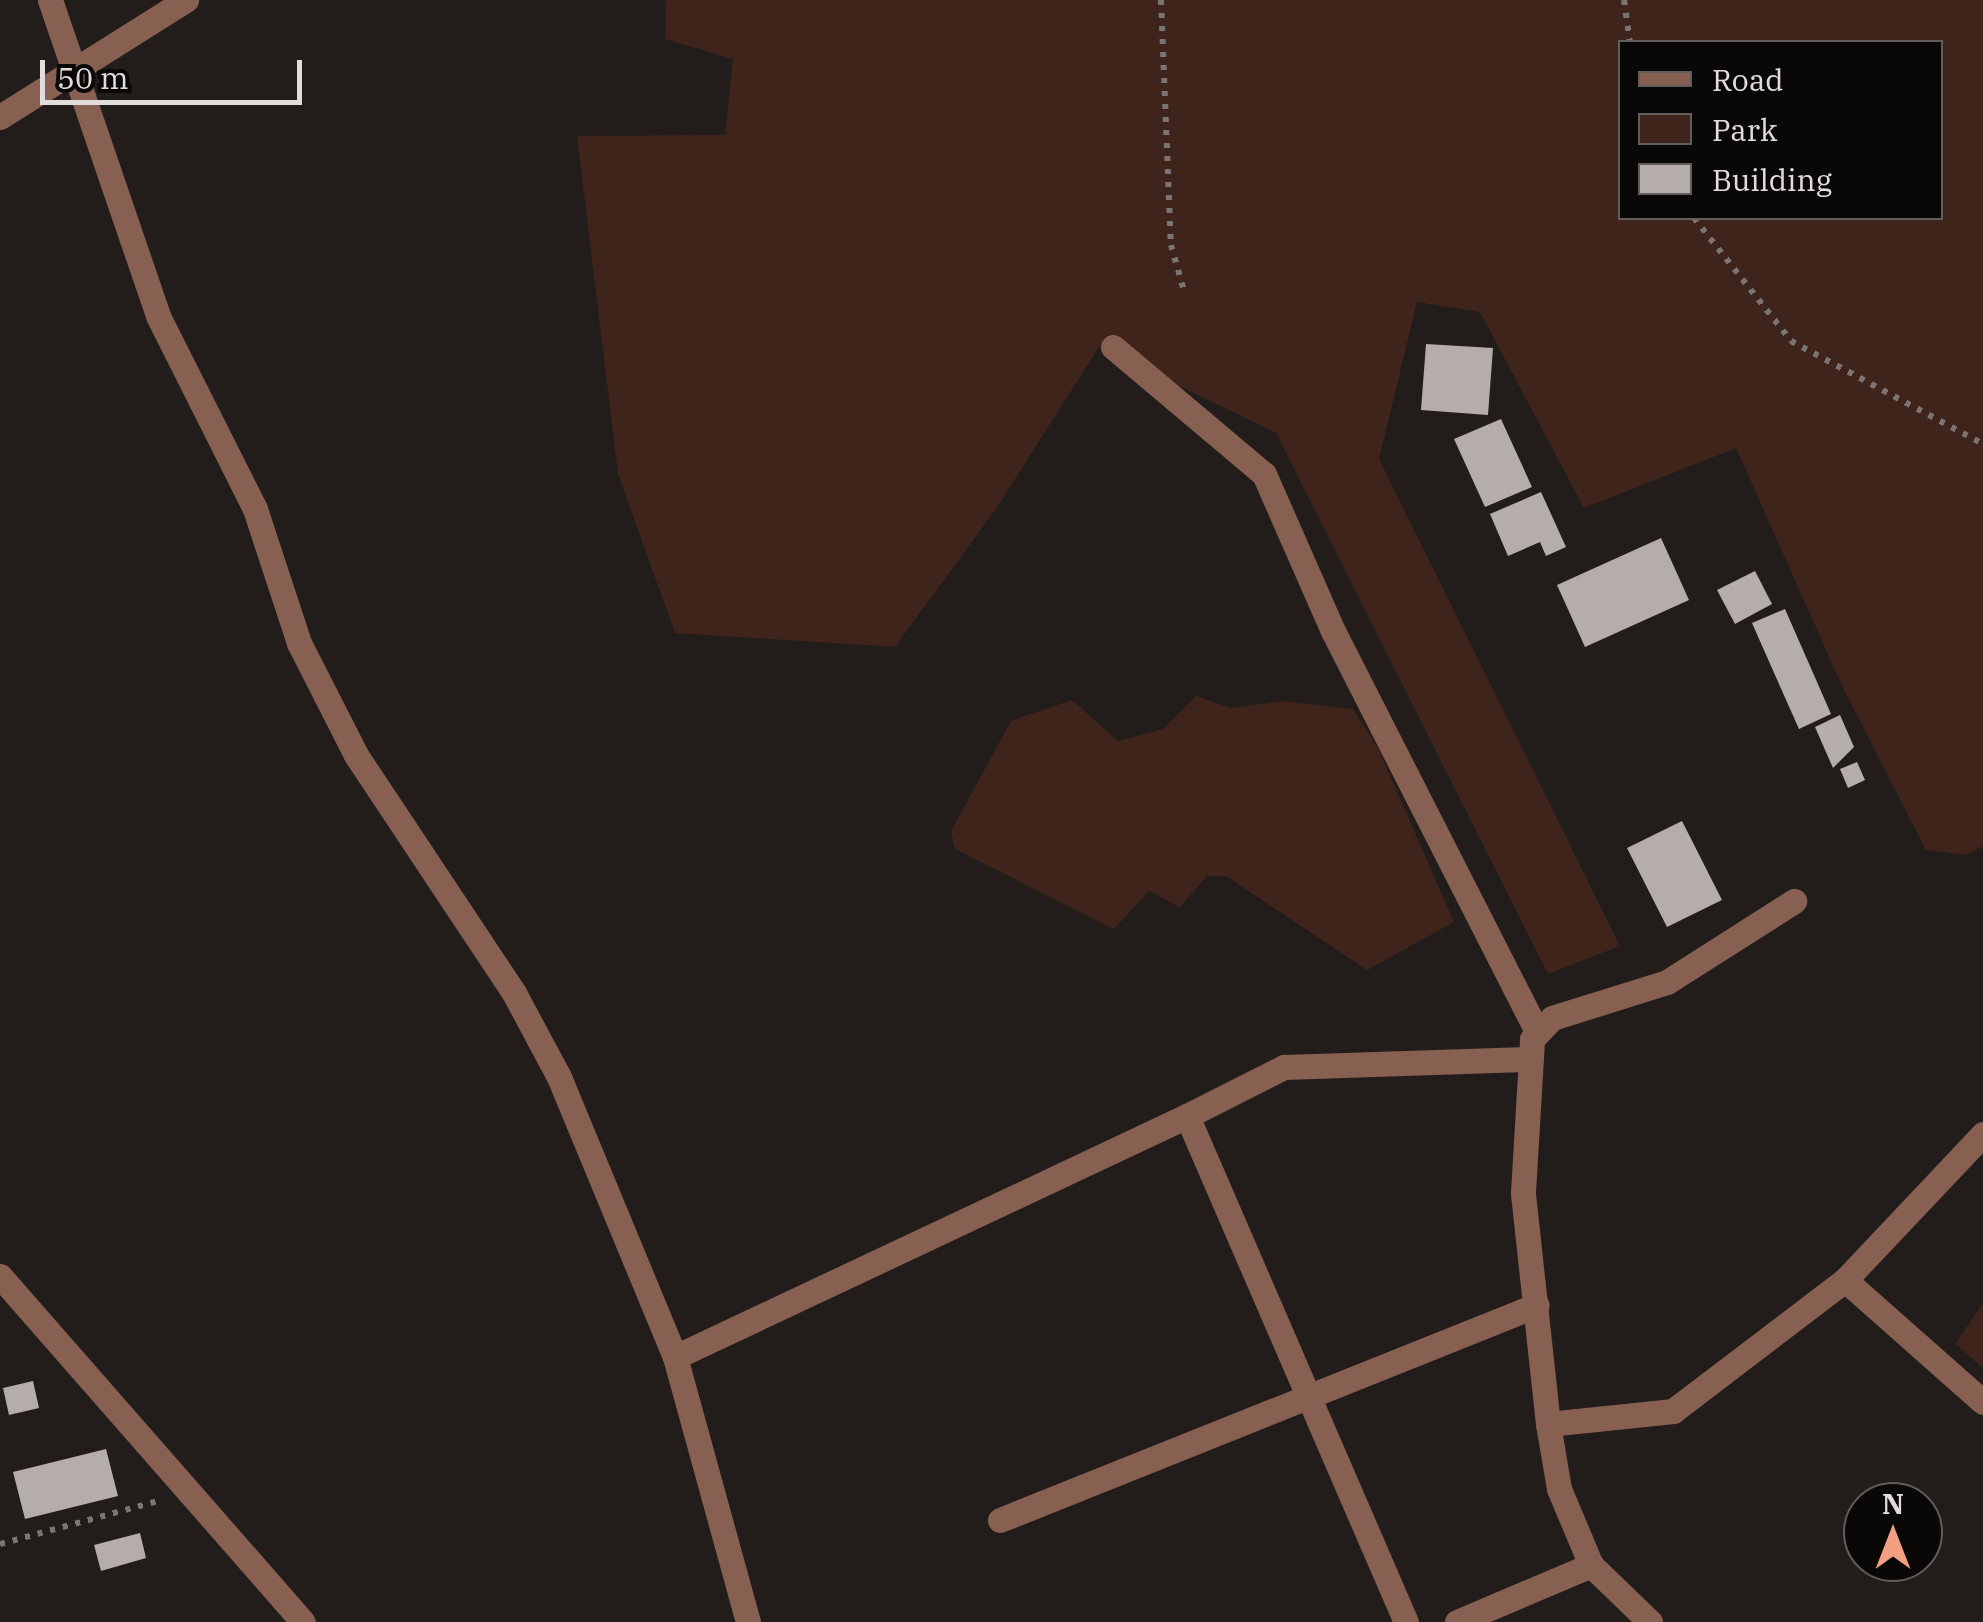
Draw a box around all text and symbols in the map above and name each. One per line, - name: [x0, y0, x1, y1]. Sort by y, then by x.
- scale bar: [45, 40, 308, 102]
- legend: [1618, 40, 1943, 220]
- text: 50 m: [57, 58, 129, 97]
- text: Road: [1712, 60, 1784, 99]
- text: Park: [1712, 110, 1778, 149]
- text: Building: [1712, 160, 1832, 199]
- north arrow: [1843, 1482, 1943, 1582]
- text: N: [1882, 1485, 1904, 1522]

